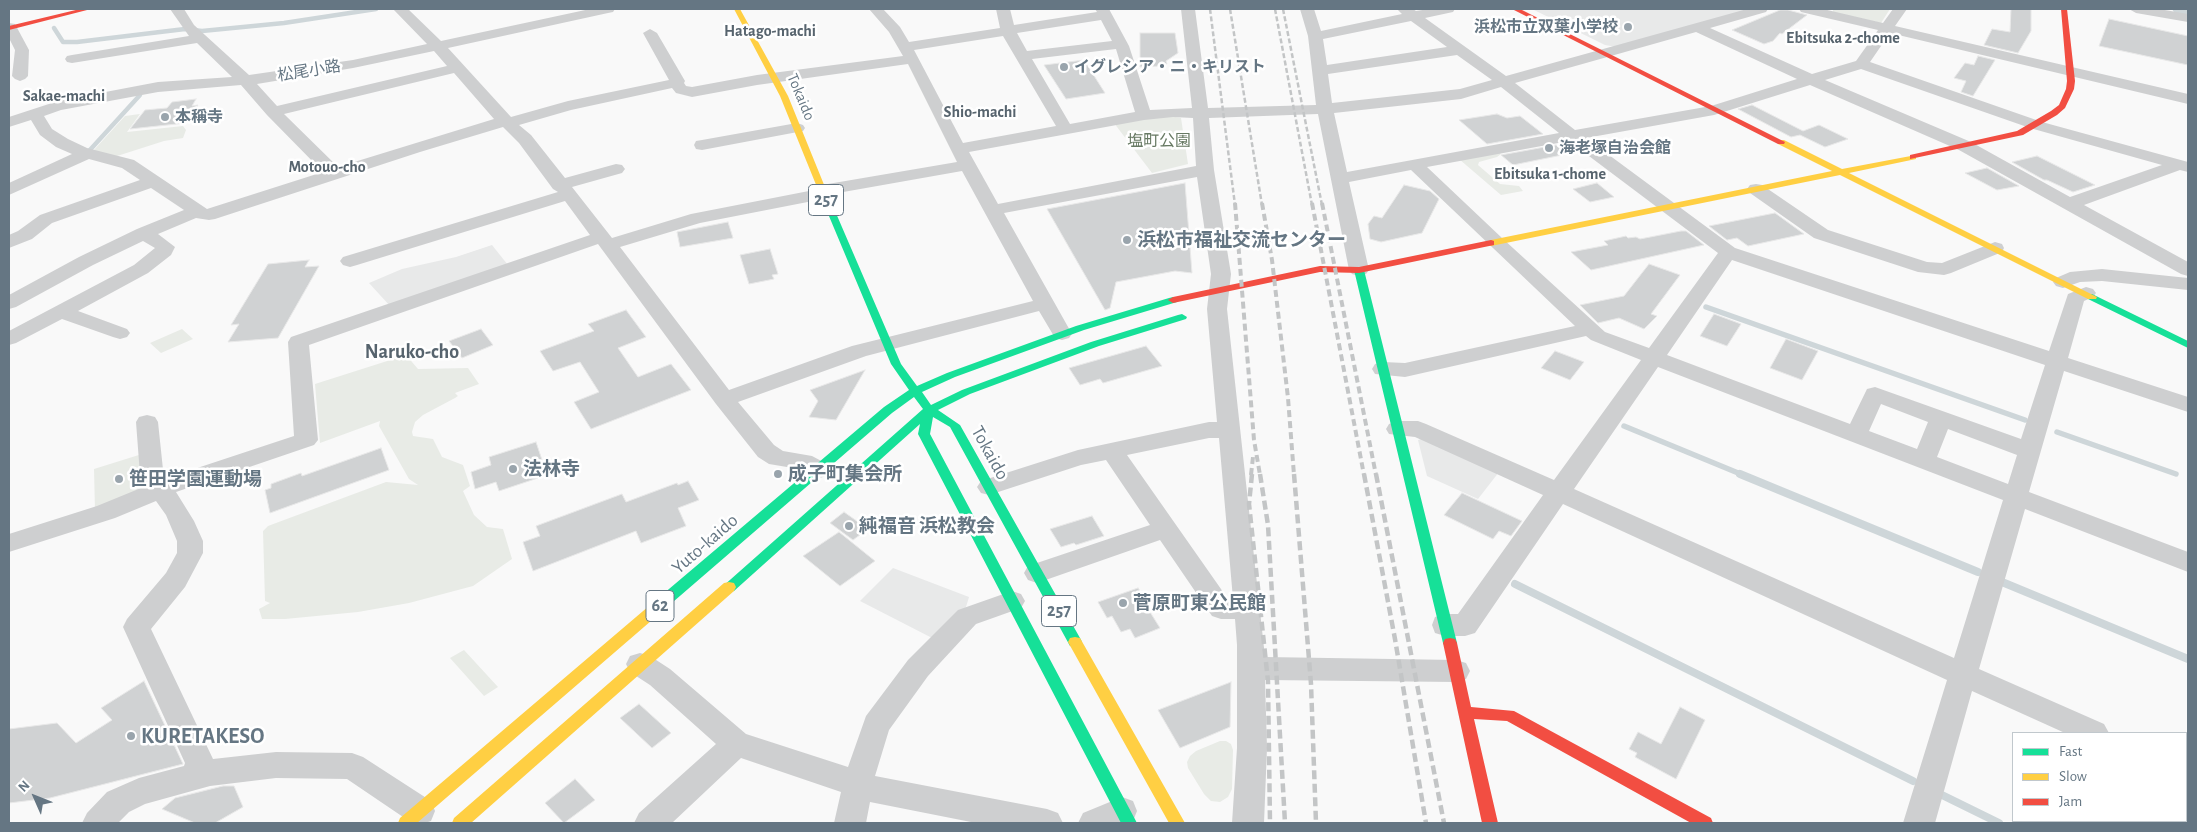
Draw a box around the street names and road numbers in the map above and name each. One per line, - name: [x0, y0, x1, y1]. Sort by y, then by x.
- street label: 松尾小路: [276, 57, 342, 85]
- street label: Tokaido: [783, 71, 819, 123]
- road number: 257: [808, 184, 844, 216]
- street label: Tokaido: [966, 422, 1014, 484]
- street label: Yuto-kaido: [667, 509, 743, 579]
- road number: 62: [646, 590, 674, 622]
- road number: 257: [1042, 596, 1076, 626]

